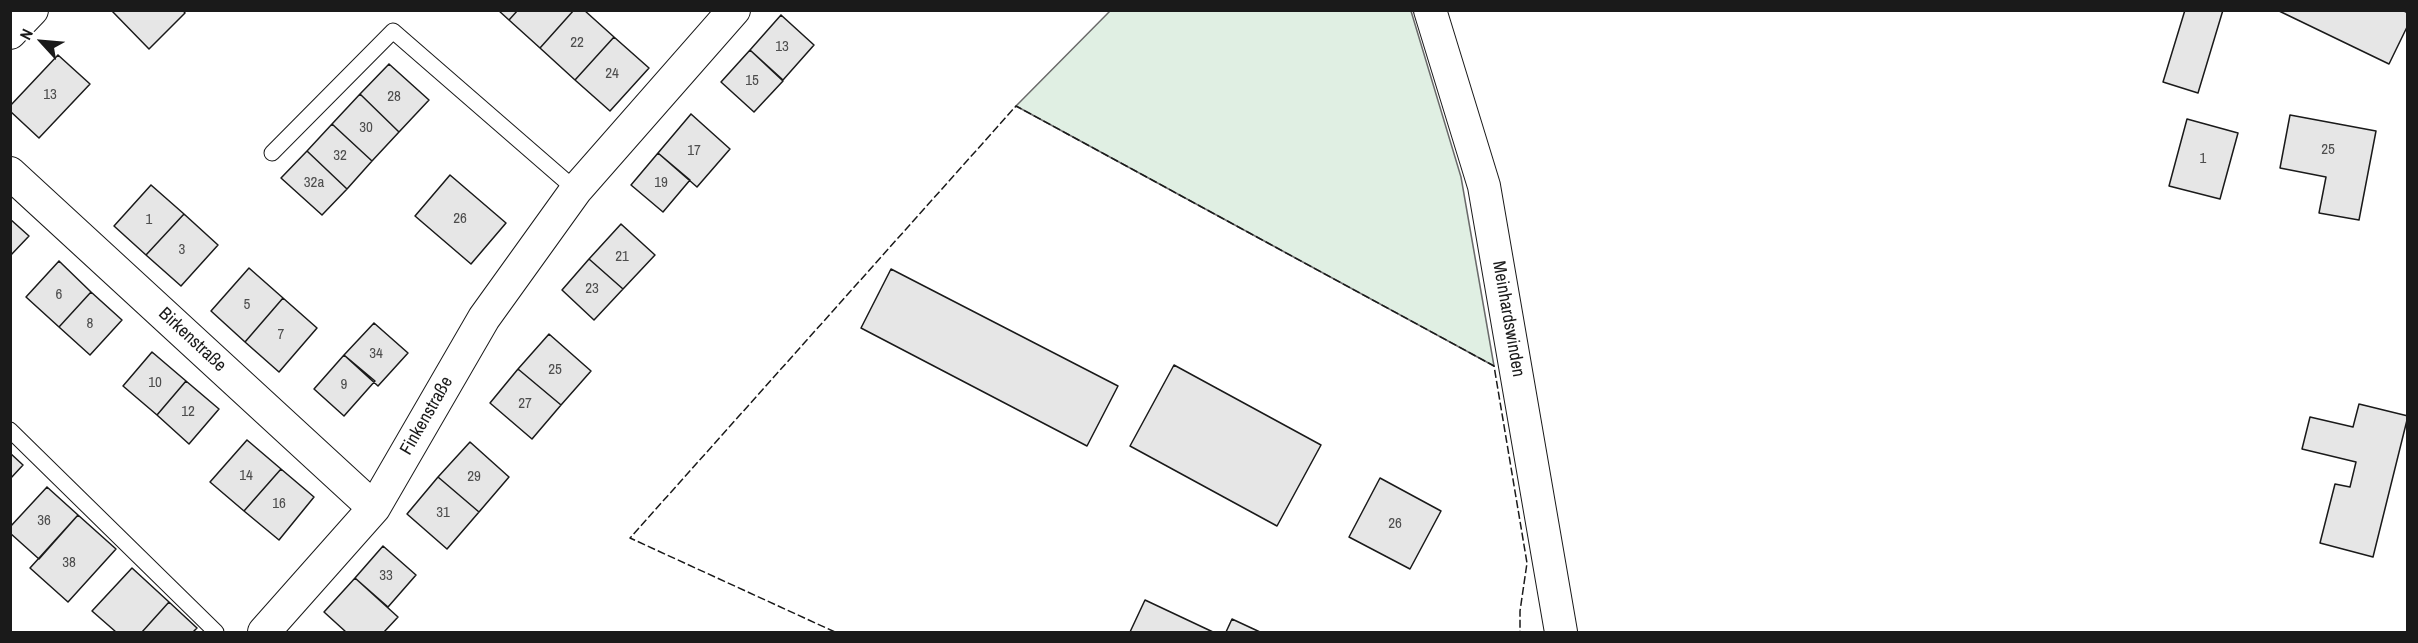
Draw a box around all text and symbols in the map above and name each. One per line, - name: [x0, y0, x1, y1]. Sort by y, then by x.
- north arrow: [12, 12, 72, 72]
- text: N: [14, 25, 38, 43]
- house number: 22: [570, 34, 584, 52]
- house number: 13: [775, 38, 789, 56]
- house number: 24: [605, 65, 619, 83]
- house number: 15: [745, 72, 759, 90]
- house number: 13: [43, 86, 57, 104]
- house number: 28: [387, 88, 401, 106]
- house number: 30: [359, 119, 373, 137]
- house number: 25: [2321, 141, 2335, 159]
- house number: 17: [687, 142, 701, 160]
- house number: 32: [333, 147, 347, 165]
- house number: 1: [2200, 150, 2206, 168]
- house number: 32a: [304, 174, 324, 192]
- house number: 19: [654, 174, 668, 192]
- house number: 26: [453, 210, 467, 228]
- house number: 1: [146, 211, 152, 229]
- house number: 3: [179, 241, 185, 259]
- house number: 21: [615, 248, 629, 266]
- street label: Meinhardswinden: [1487, 259, 1529, 379]
- house number: 23: [585, 280, 599, 298]
- house number: 6: [56, 286, 62, 304]
- house number: 5: [244, 296, 250, 314]
- street label: Birkenstraße: [154, 303, 230, 377]
- house number: 8: [87, 315, 93, 333]
- house number: 7: [278, 326, 284, 344]
- house number: 34: [369, 345, 383, 363]
- house number: 25: [548, 361, 562, 379]
- street label: Finkenstraße: [396, 373, 458, 459]
- house number: 10: [148, 374, 162, 392]
- house number: 9: [341, 376, 347, 394]
- house number: 27: [518, 395, 532, 413]
- house number: 12: [181, 403, 195, 421]
- house number: 14: [239, 467, 253, 485]
- house number: 29: [467, 468, 481, 486]
- house number: 16: [272, 495, 286, 513]
- house number: 31: [436, 504, 450, 522]
- house number: 36: [37, 512, 51, 530]
- house number: 26: [1388, 515, 1402, 533]
- house number: 38: [62, 554, 76, 572]
- house number: 33: [379, 567, 393, 585]

